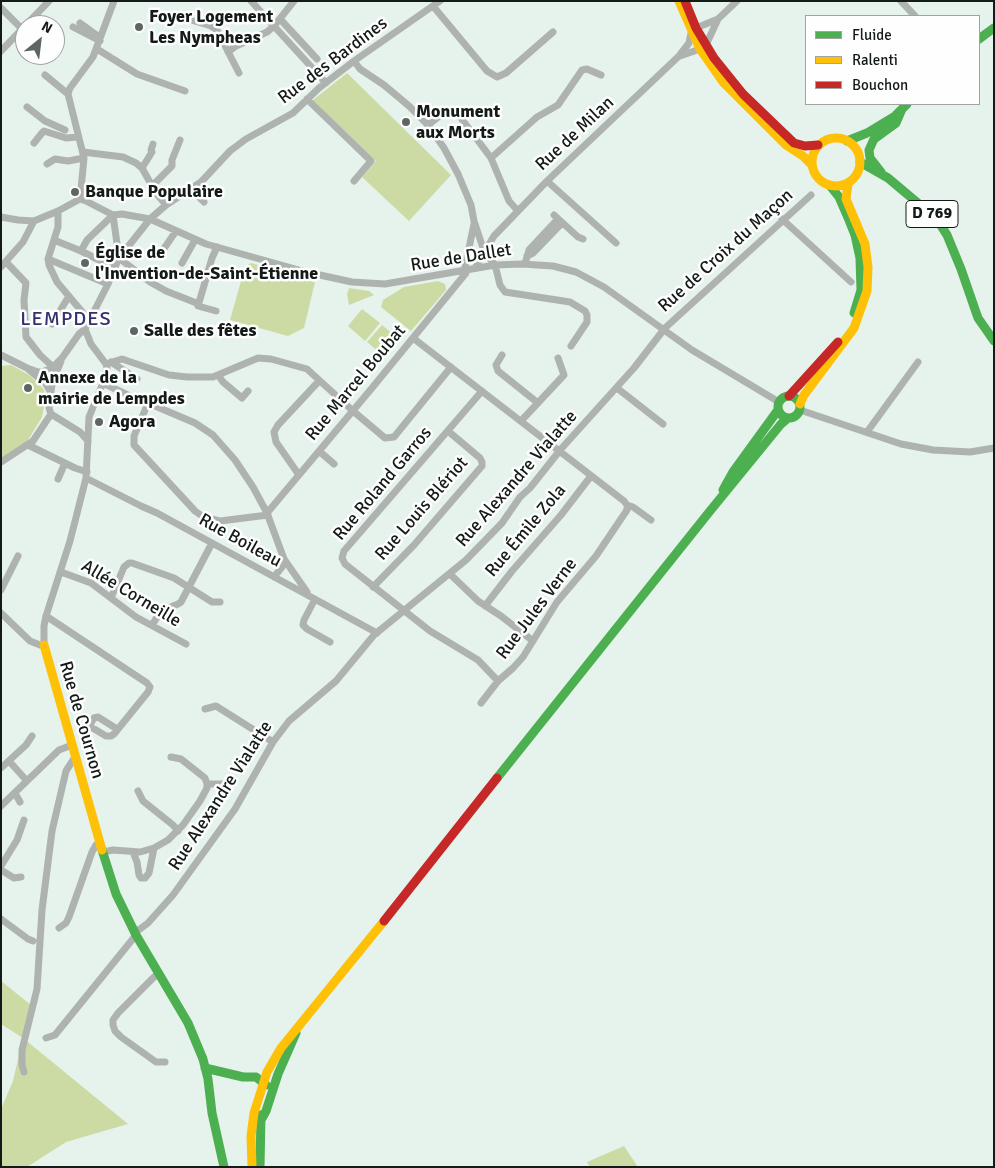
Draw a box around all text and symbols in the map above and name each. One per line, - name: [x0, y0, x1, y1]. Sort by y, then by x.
- place label: Foyer Logement Les Nympheas: [149, 6, 273, 48]
- street label: Rue des Bardines: [274, 13, 392, 109]
- north arrow: [15, 15, 65, 65]
- legend: [805, 15, 980, 105]
- text: N: [39, 18, 55, 37]
- marker: Foyer Logement Les Nympheas: [133, 21, 145, 33]
- text: Fluide: [852, 26, 892, 44]
- text: Ralenti: [852, 51, 898, 69]
- text: Bouchon: [852, 76, 908, 94]
- street label: Rue de Milan: [531, 92, 619, 176]
- place label: Monument aux Morts: [416, 101, 500, 144]
- marker: Monument aux Morts: [400, 116, 412, 128]
- place label: Banque Populaire: [85, 181, 223, 203]
- street label: Rue de Croix du Maçon: [654, 185, 798, 317]
- marker: Banque Populaire: [69, 186, 81, 198]
- road number: D 769: [906, 200, 958, 228]
- street label: Rue de Dallet: [409, 239, 513, 277]
- place label: Église de l'Invention-de-Saint-Étienne: [95, 242, 318, 284]
- marker: Église de l'Invention-de-Saint-Étienne: [79, 257, 91, 269]
- district label: LEMPDES: [19, 308, 113, 332]
- place label: Salle des fêtes: [144, 320, 256, 342]
- street label: Rue Marcel Boubat: [301, 321, 411, 445]
- marker: Salle des fêtes: [128, 325, 140, 337]
- place label: Annexe de la mairie de Lempdes: [38, 367, 185, 409]
- marker: Annexe de la mairie de Lempdes: [22, 382, 34, 394]
- street label: Rue Alexandre Vialatte: [452, 406, 582, 552]
- place label: Agora: [109, 411, 156, 433]
- marker: Agora: [93, 416, 105, 428]
- street label: Rue Roland Garros: [329, 423, 437, 545]
- street label: Rue Louis Blériot: [371, 453, 473, 565]
- street label: Rue Émile Zola: [481, 480, 571, 582]
- street label: Rue Boileau: [195, 509, 285, 573]
- street label: Rue Jules Verne: [492, 554, 582, 664]
- street label: Allée Corneille: [77, 556, 185, 632]
- street label: Rue de Cournon: [54, 659, 108, 781]
- street label: Rue Alexandre Vialatte: [165, 717, 277, 875]

